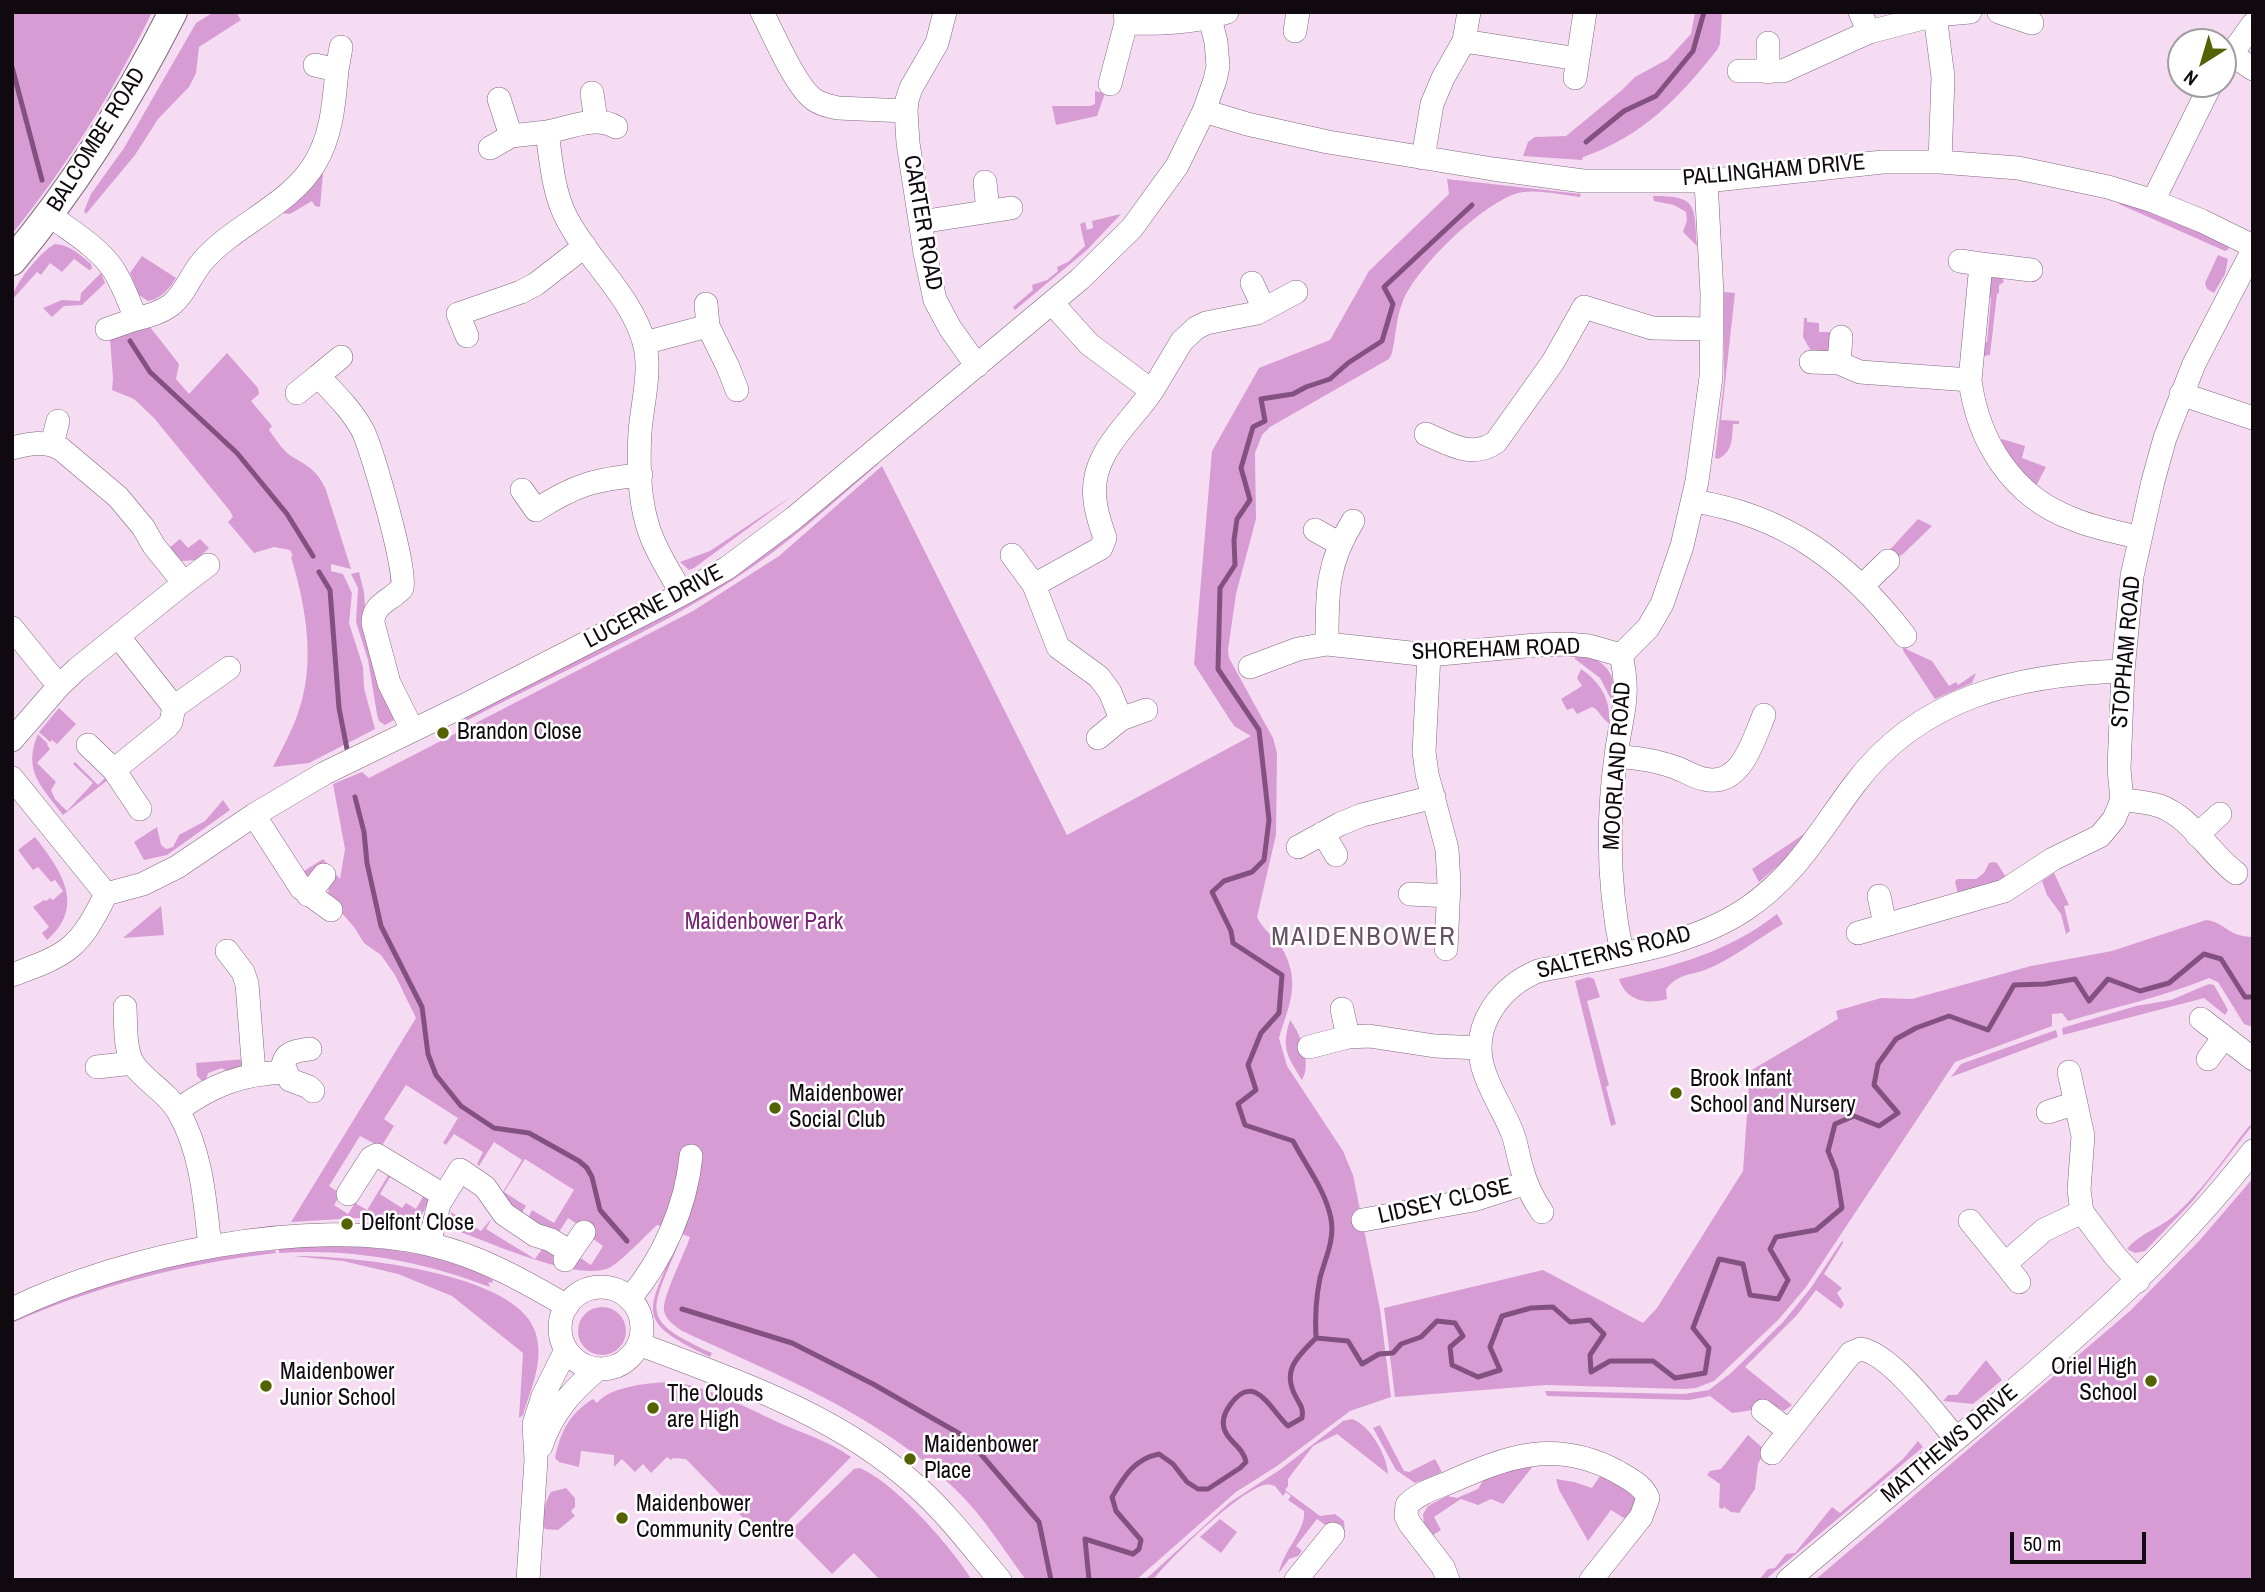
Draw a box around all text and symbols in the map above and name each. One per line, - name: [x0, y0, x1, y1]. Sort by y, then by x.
- north arrow: [2167, 28, 2237, 98]
- street label: BALCOMBE ROAD: [42, 63, 152, 217]
- text: N: [2178, 64, 2203, 92]
- street label: PALLINGHAM DRIVE: [1682, 149, 1866, 193]
- street label: CARTER ROAD: [897, 153, 947, 293]
- street label: LUCERNE DRIVE: [580, 559, 728, 655]
- street label: STOPHAM ROAD: [2107, 575, 2147, 729]
- street label: SHOREHAM ROAD: [1411, 633, 1581, 667]
- street label: MOORLAND ROAD: [1598, 681, 1638, 851]
- place label: Brandon Close: [457, 719, 582, 747]
- marker: Brandon Close: [435, 725, 451, 741]
- park label: Maidenbower Park: [685, 909, 843, 937]
- street label: SALTERNS ROAD: [1534, 921, 1694, 985]
- district label: MAIDENBOWER: [1273, 922, 1455, 954]
- place label: Brook Infant School and Nursery: [1690, 1066, 1856, 1120]
- place label: Maidenbower Social Club: [789, 1081, 903, 1135]
- marker: Brook Infant School and Nursery: [1668, 1085, 1684, 1101]
- marker: Maidenbower Social Club: [767, 1100, 783, 1116]
- street label: LIDSEY CLOSE: [1376, 1173, 1514, 1231]
- place label: Delfont Close: [361, 1210, 474, 1238]
- marker: Delfont Close: [339, 1216, 355, 1232]
- place label: Oriel High School: [2051, 1354, 2137, 1408]
- place label: Maidenbower Junior School: [280, 1359, 395, 1413]
- marker: Oriel High School: [2143, 1373, 2159, 1389]
- marker: Maidenbower Junior School: [258, 1378, 274, 1394]
- street label: MATTHEWS DRIVE: [1876, 1379, 2024, 1509]
- place label: The Clouds are High: [667, 1381, 763, 1435]
- marker: The Clouds are High: [645, 1400, 661, 1416]
- place label: Maidenbower Place: [924, 1432, 1038, 1486]
- marker: Maidenbower Place: [902, 1451, 918, 1467]
- place label: Maidenbower Community Centre: [636, 1491, 794, 1545]
- marker: Maidenbower Community Centre: [614, 1510, 630, 1526]
- scale bar: [2013, 1518, 2150, 1562]
- text: 50 m: [2023, 1529, 2061, 1558]

